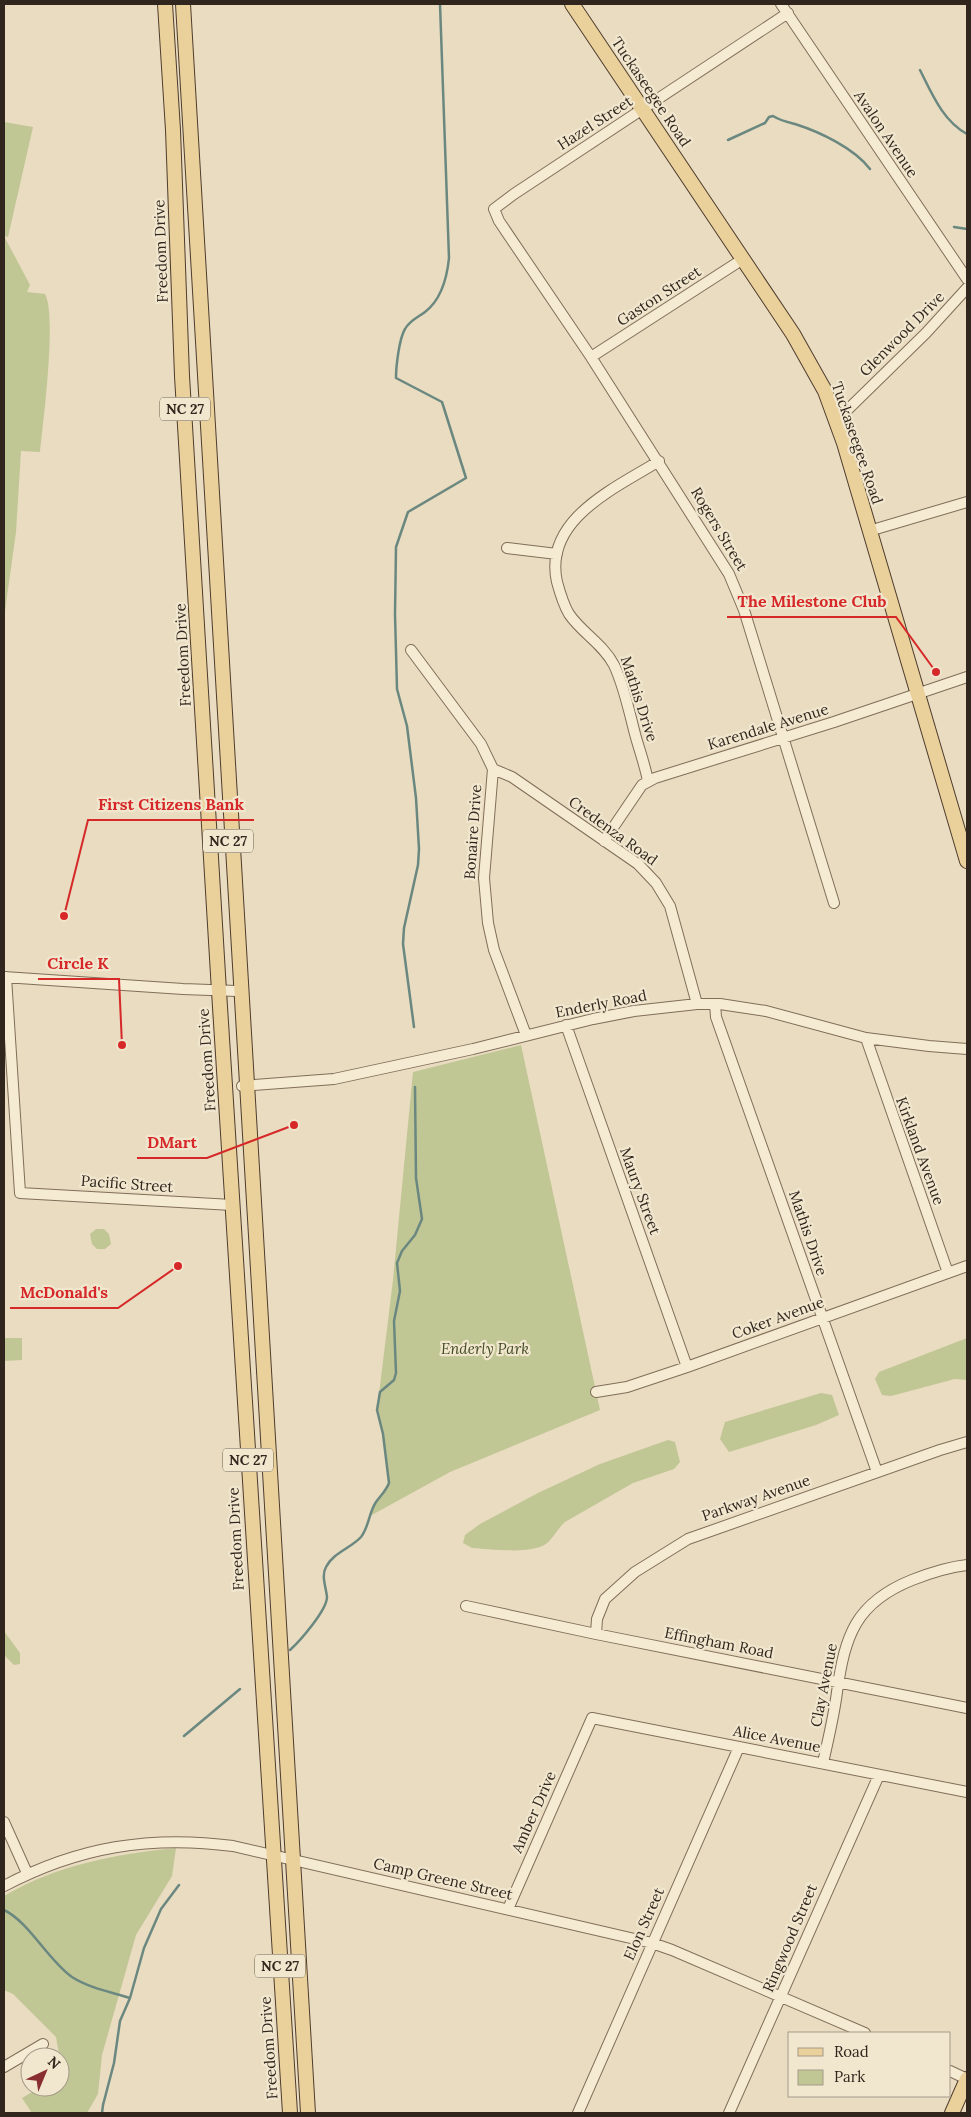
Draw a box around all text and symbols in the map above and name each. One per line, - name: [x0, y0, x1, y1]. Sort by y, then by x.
- street label: Tuckaseegee Road: [608, 33, 695, 150]
- street label: Avalon Avenue: [850, 86, 923, 181]
- street label: Hazel Street: [554, 91, 636, 154]
- street label: Freedom Drive: [149, 199, 172, 303]
- street label: Gaston Street: [613, 261, 704, 330]
- street label: Glenwood Drive: [855, 287, 948, 380]
- street label: Tuckaseegee Road: [828, 379, 887, 507]
- road number: NC 27: [160, 398, 210, 420]
- street label: Rogers Street: [687, 483, 752, 574]
- callout: The Milestone Club: [727, 586, 896, 617]
- text: The Milestone Club: [738, 591, 886, 611]
- street label: Freedom Drive: [170, 603, 195, 707]
- street label: Mathis Drive: [617, 654, 662, 744]
- street label: Karendale Avenue: [705, 699, 831, 754]
- street label: Bonaire Drive: [460, 784, 485, 880]
- callout: First Citizens Bank: [88, 789, 254, 820]
- street label: Credenza Road: [565, 792, 661, 869]
- text: First Citizens Bank: [98, 794, 245, 814]
- road number: NC 27: [203, 829, 253, 852]
- callout: Circle K: [38, 948, 119, 979]
- text: Circle K: [47, 953, 109, 973]
- street label: Enderly Road: [554, 985, 648, 1022]
- street label: Freedom Drive: [193, 1008, 220, 1112]
- street label: Kirkland Avenue: [892, 1094, 949, 1208]
- callout: DMart: [137, 1127, 207, 1158]
- text: DMart: [147, 1132, 197, 1152]
- street label: Maury Street: [616, 1145, 665, 1237]
- street label: Pacific Street: [80, 1171, 174, 1196]
- street label: Mathis Drive: [785, 1188, 832, 1278]
- callout: McDonald's: [10, 1277, 118, 1308]
- text: McDonald's: [20, 1282, 108, 1302]
- street label: Coker Avenue: [729, 1292, 827, 1343]
- park label: Enderly Park: [441, 1339, 529, 1358]
- road number: NC 27: [223, 1448, 273, 1472]
- street label: Parkway Avenue: [699, 1470, 813, 1525]
- street label: Freedom Drive: [223, 1487, 248, 1591]
- street label: Effingham Road: [663, 1623, 775, 1662]
- street label: Clay Avenue: [806, 1641, 841, 1728]
- street label: Alice Avenue: [731, 1721, 822, 1756]
- street label: Amber Drive: [507, 1768, 560, 1857]
- street label: Camp Greene Street: [372, 1853, 515, 1904]
- street label: Ringwood Street: [758, 1881, 821, 1995]
- street label: Elon Street: [619, 1884, 668, 1963]
- road number: NC 27: [255, 1954, 305, 1978]
- street label: Freedom Drive: [255, 1996, 282, 2100]
- legend: [788, 2032, 951, 2097]
- text: Road: [834, 2042, 869, 2061]
- north arrow: [20, 2047, 70, 2097]
- text: N: [44, 2052, 64, 2073]
- text: Park: [834, 2067, 865, 2086]

